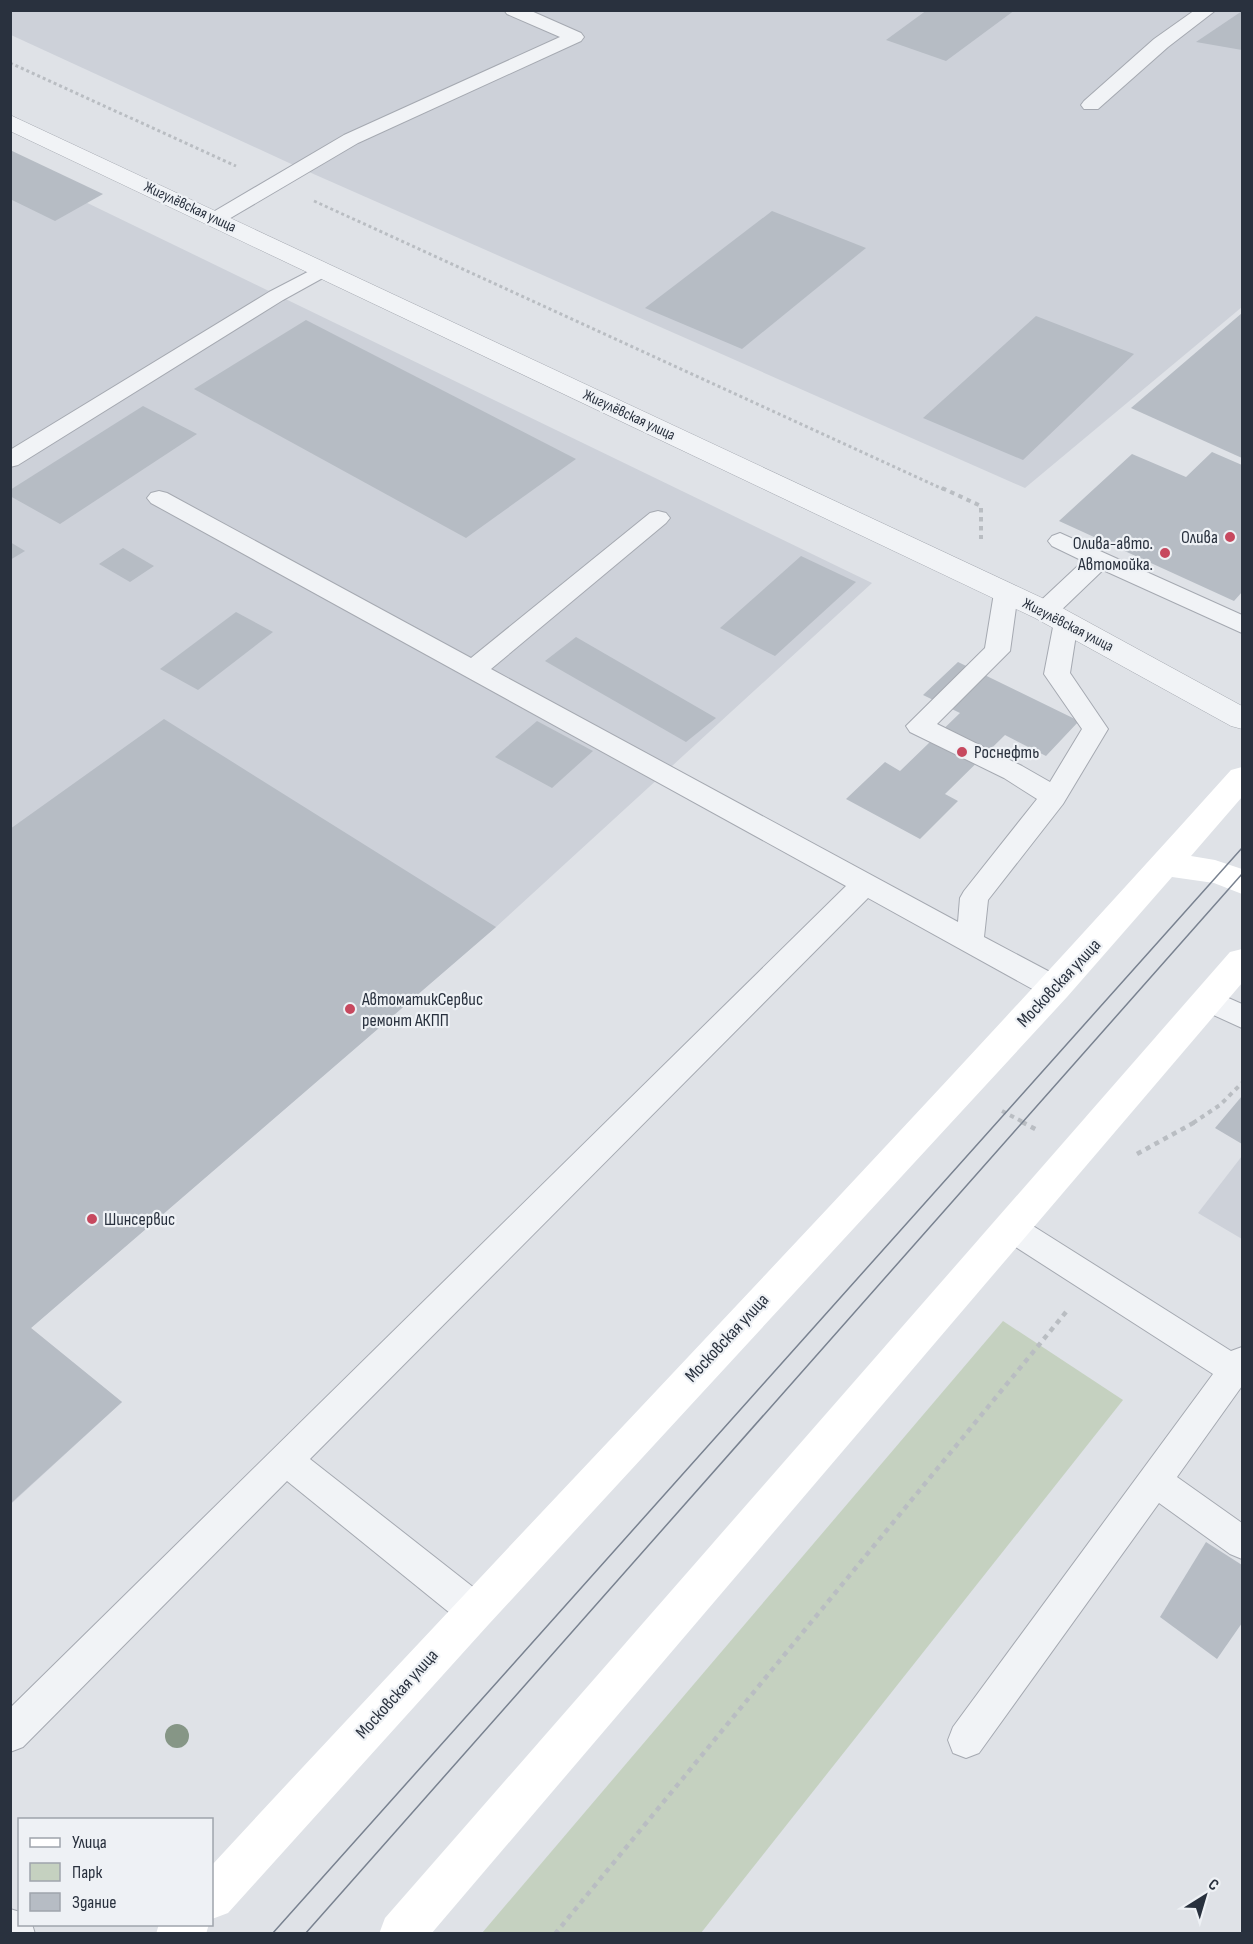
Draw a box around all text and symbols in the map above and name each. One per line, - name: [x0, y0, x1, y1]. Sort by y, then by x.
- street label: Жигулёвская улица: [141, 177, 239, 237]
- street label: Жигулёвская улица: [580, 385, 678, 445]
- place label: Олива: [1181, 527, 1218, 548]
- marker: Олива: [1223, 530, 1237, 544]
- place label: Олива-авто. Автомойка.: [1073, 533, 1153, 575]
- marker: Олива-авто. Автомойка.: [1158, 546, 1172, 560]
- street label: Жигулёвская улица: [1019, 594, 1117, 656]
- place label: Роснефть: [974, 742, 1039, 763]
- marker: Роснефть: [955, 745, 969, 759]
- street label: Московская улица: [1013, 935, 1105, 1031]
- place label: АвтоматикСервис ремонт АКПП: [361, 989, 483, 1031]
- marker: АвтоматикСервис ремонт АКПП: [343, 1002, 357, 1016]
- place label: Шинсервис: [104, 1209, 175, 1230]
- marker: Шинсервис: [85, 1212, 99, 1226]
- street label: Московская улица: [681, 1290, 773, 1386]
- street label: Московская улица: [351, 1645, 443, 1743]
- legend: [18, 1818, 213, 1926]
- text: Улица: [72, 1832, 107, 1853]
- text: Парк: [72, 1862, 103, 1883]
- north arrow: [1175, 1866, 1235, 1926]
- text: С: [1204, 1875, 1222, 1895]
- text: Здание: [72, 1892, 117, 1913]

